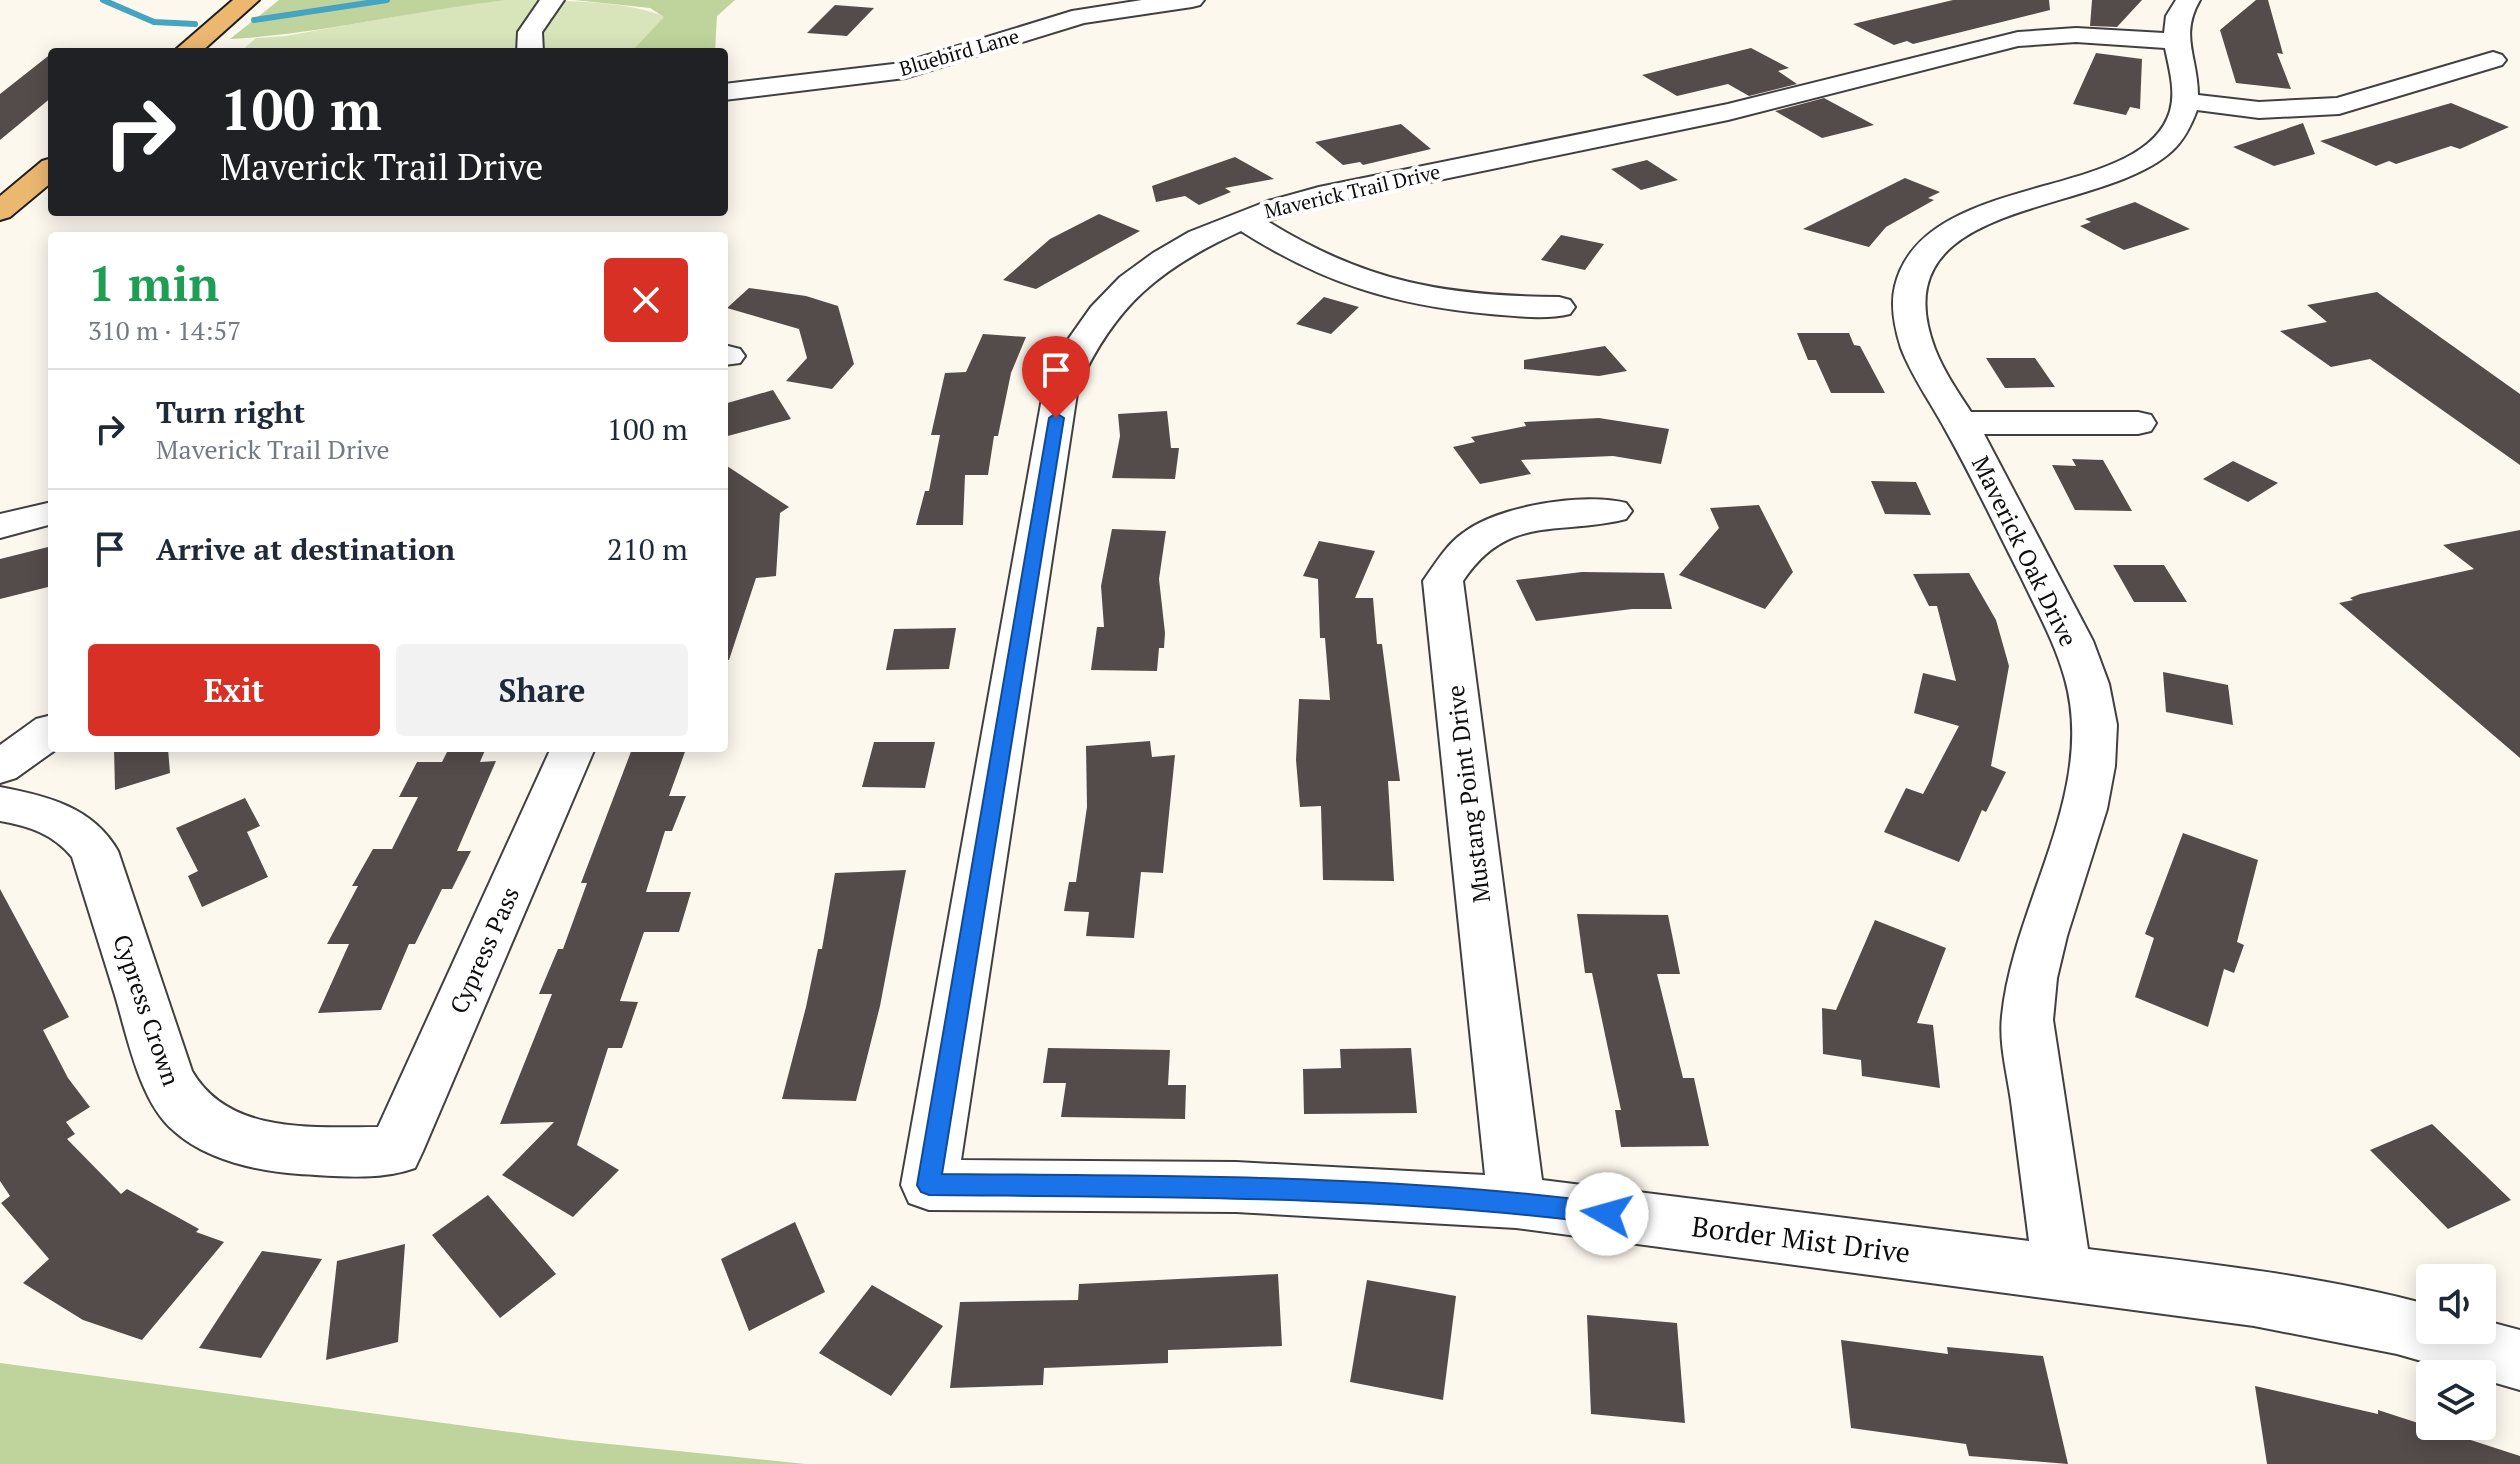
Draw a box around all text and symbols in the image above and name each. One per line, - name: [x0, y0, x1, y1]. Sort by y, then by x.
- street label: Bluebird Lane: [896, 22, 1022, 82]
- text: 100 m: [220, 72, 382, 146]
- icon: right: [88, 80, 192, 184]
- text: Maverick Trail Drive: [220, 143, 543, 190]
- street label: Maverick Trail Drive: [1261, 158, 1443, 224]
- text: 1 min: [88, 251, 219, 315]
- button: close: [604, 258, 688, 342]
- text: 310 m · 14:57: [88, 313, 241, 347]
- pin: [1022, 336, 1090, 418]
- icon: arrive: [1034, 348, 1078, 392]
- text: Turn right: [156, 392, 305, 432]
- icon: right: [88, 407, 132, 451]
- text: 100 m: [607, 409, 688, 449]
- text: Maverick Trail Drive: [156, 432, 390, 466]
- street label: Maverick Oak Drive: [1965, 451, 2085, 651]
- icon: arrive: [88, 527, 132, 571]
- text: Arrive at destination: [156, 529, 455, 569]
- text: 210 m: [607, 529, 688, 569]
- button: Exit: [88, 644, 380, 736]
- button: Share: [396, 644, 688, 736]
- street label: Mustang Point Drive: [1439, 683, 1497, 905]
- street label: Cypress Pass: [442, 882, 526, 1018]
- street label: Cypress Crown: [106, 930, 188, 1090]
- position arrow: [1565, 1172, 1649, 1256]
- street label: Border Mist Drive: [1690, 1207, 1912, 1271]
- map controls: [2416, 1264, 2496, 1440]
- button: sound: [2416, 1264, 2496, 1344]
- button: layers: [2416, 1360, 2496, 1440]

